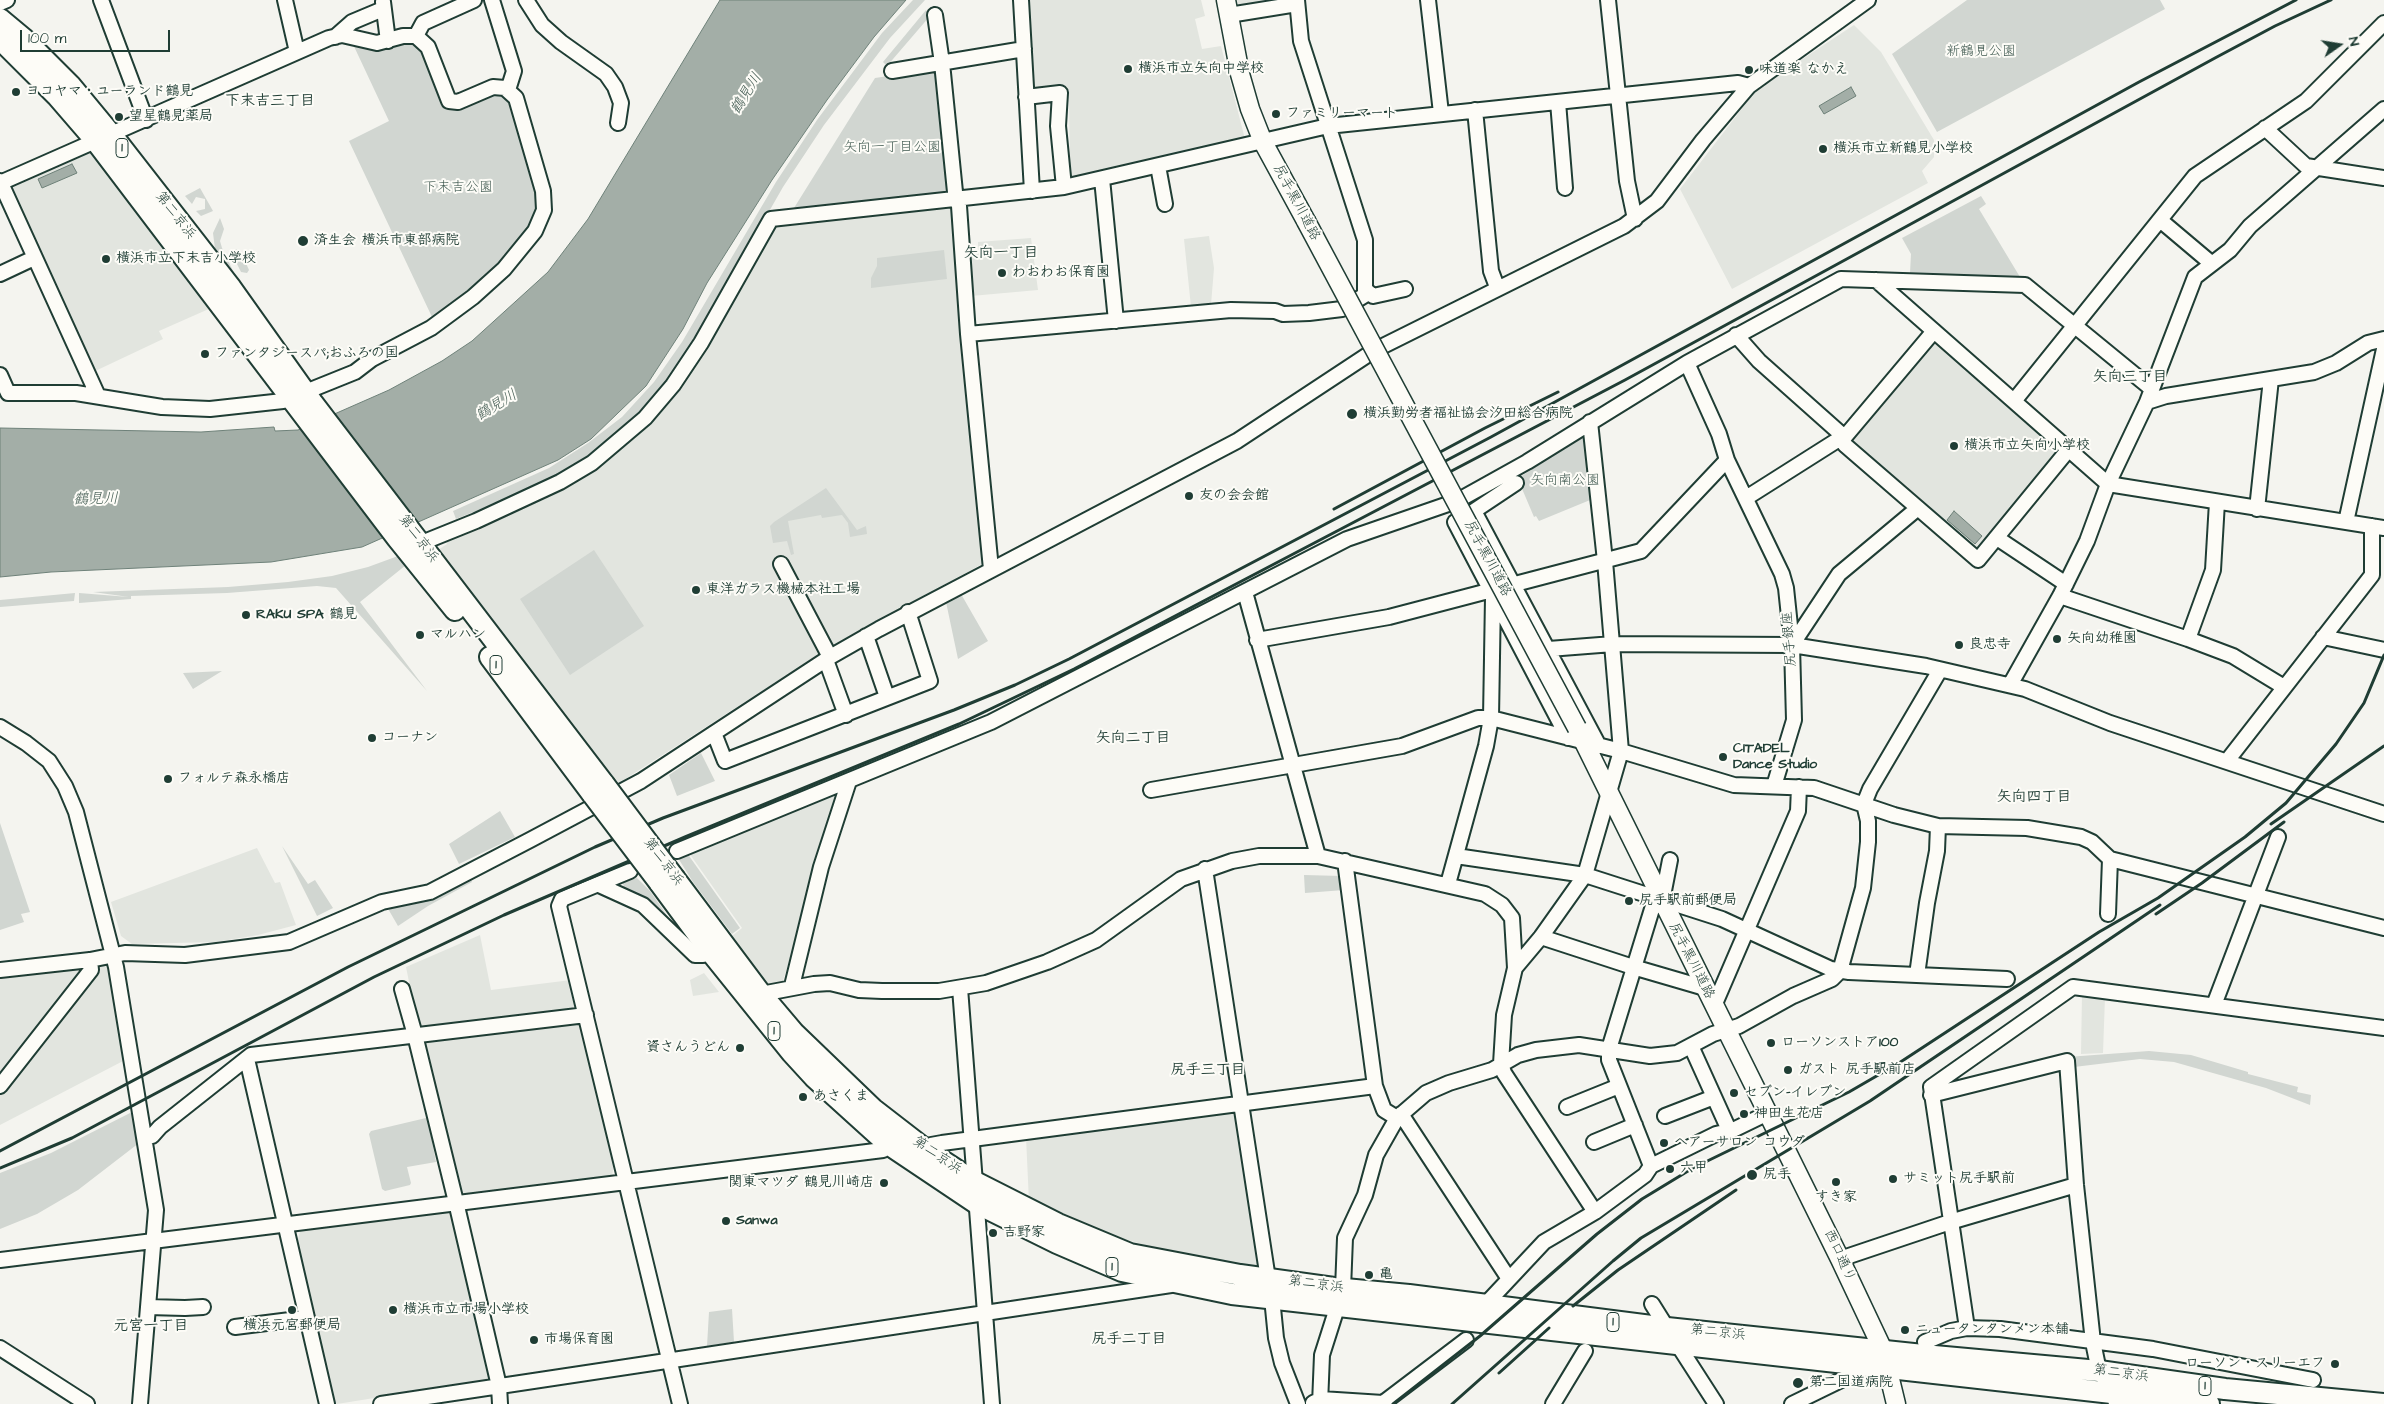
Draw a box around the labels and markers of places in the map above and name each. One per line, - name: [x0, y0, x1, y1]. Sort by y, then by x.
- place label: 横浜市立矢向中学校: [1138, 61, 1264, 77]
- place label: 味道楽 なかえ: [1759, 62, 1849, 78]
- marker: 横浜市立矢向中学校: [1122, 63, 1134, 75]
- marker: 味道楽 なかえ: [1743, 64, 1755, 76]
- place label: ヨコヤマ・ユーランド鶴見: [26, 84, 193, 100]
- marker: ヨコヤマ・ユーランド鶴見: [10, 86, 22, 98]
- place label: ファミリーマート: [1286, 106, 1398, 122]
- marker: ファミリーマート: [1270, 108, 1282, 120]
- place label: 望星鶴見薬局: [129, 109, 213, 125]
- marker: 望星鶴見薬局: [113, 111, 125, 123]
- place label: 横浜市立新鶴見小学校: [1833, 141, 1973, 157]
- marker: 横浜市立新鶴見小学校: [1817, 143, 1829, 155]
- place label: 済生会 横浜市東部病院: [314, 233, 460, 249]
- marker: 済生会 横浜市東部病院: [296, 234, 310, 248]
- place label: 横浜市立下末吉小学校: [116, 251, 256, 267]
- marker: 横浜市立下末吉小学校: [100, 253, 112, 265]
- place label: わおわお保育園: [1012, 265, 1110, 281]
- marker: わおわお保育園: [996, 267, 1008, 279]
- place label: ファンタジースパ;おふろの国: [215, 346, 399, 362]
- marker: ファンタジースパ;おふろの国: [199, 348, 211, 360]
- place label: 横浜勤労者福祉協会汐田総合病院: [1363, 406, 1573, 422]
- marker: 横浜勤労者福祉協会汐田総合病院: [1345, 407, 1359, 421]
- place label: 横浜市立矢向小学校: [1964, 438, 2090, 454]
- marker: 横浜市立矢向小学校: [1948, 440, 1960, 452]
- place label: 友の会会館: [1199, 488, 1269, 504]
- marker: 友の会会館: [1183, 490, 1195, 502]
- place label: 東洋ガラス機械本社工場: [706, 582, 860, 598]
- marker: 東洋ガラス機械本社工場: [690, 584, 702, 596]
- place label: RAKU SPA 鶴見: [256, 607, 357, 623]
- marker: RAKU SPA 鶴見: [240, 609, 252, 621]
- place label: マルハン: [430, 627, 486, 643]
- marker: マルハン: [414, 629, 426, 641]
- place label: 矢向幼稚園: [2067, 631, 2137, 647]
- marker: 矢向幼稚園: [2051, 633, 2063, 645]
- place label: 良忠寺: [1969, 637, 2011, 653]
- marker: 良忠寺: [1953, 639, 1965, 651]
- place label: コーナン: [382, 730, 438, 746]
- marker: コーナン: [366, 732, 378, 744]
- place label: CITADEL Dance Studio: [1733, 741, 1817, 774]
- marker: CITADEL Dance Studio: [1717, 751, 1729, 763]
- place label: フォルテ森永橋店: [178, 771, 290, 787]
- marker: フォルテ森永橋店: [162, 773, 174, 785]
- place label: 尻手駅前郵便局: [1639, 893, 1737, 909]
- marker: 尻手駅前郵便局: [1623, 895, 1635, 907]
- place label: ローソンストア100: [1781, 1035, 1898, 1051]
- marker: ローソンストア100: [1765, 1037, 1777, 1049]
- place label: 資さんうどん: [646, 1040, 730, 1056]
- marker: 資さんうどん: [734, 1042, 746, 1054]
- place label: ガスト 尻手駅前店: [1798, 1062, 1916, 1078]
- marker: ガスト 尻手駅前店: [1782, 1064, 1794, 1076]
- place label: セブン-イレブン: [1744, 1085, 1846, 1101]
- marker: セブン-イレブン: [1728, 1087, 1740, 1099]
- place label: あさくま: [813, 1089, 869, 1105]
- marker: あさくま: [797, 1091, 809, 1103]
- place label: 神田生花店: [1754, 1106, 1824, 1122]
- marker: 神田生花店: [1738, 1108, 1750, 1120]
- place label: ヘアーサロン コウダ: [1674, 1135, 1805, 1151]
- marker: ヘアーサロン コウダ: [1658, 1137, 1670, 1149]
- place label: 六甲: [1680, 1161, 1708, 1177]
- marker: 六甲: [1664, 1163, 1676, 1175]
- place label: 尻手: [1763, 1167, 1791, 1183]
- marker: 尻手: [1745, 1168, 1759, 1182]
- place label: サミット尻手駅前: [1903, 1171, 2015, 1187]
- marker: サミット尻手駅前: [1887, 1173, 1899, 1185]
- place label: 関東マツダ 鶴見川崎店: [728, 1175, 874, 1191]
- marker: すき家: [1830, 1176, 1842, 1188]
- marker: 関東マツダ 鶴見川崎店: [878, 1177, 890, 1189]
- place label: すき家: [1815, 1190, 1857, 1206]
- place label: Sanwa: [736, 1213, 778, 1229]
- marker: Sanwa: [720, 1215, 732, 1227]
- place label: 吉野家: [1003, 1225, 1045, 1241]
- marker: 吉野家: [987, 1227, 999, 1239]
- place label: 亀: [1379, 1267, 1393, 1283]
- marker: 亀: [1363, 1269, 1375, 1281]
- place label: 横浜市立市場小学校: [403, 1302, 529, 1318]
- marker: 横浜元宮郵便局: [286, 1304, 298, 1316]
- marker: 横浜市立市場小学校: [387, 1304, 399, 1316]
- place label: 横浜元宮郵便局: [243, 1318, 341, 1334]
- place label: ニュータンタンメン本舗: [1915, 1322, 2069, 1338]
- marker: ニュータンタンメン本舗: [1899, 1324, 1911, 1336]
- place label: 市場保育園: [544, 1332, 614, 1348]
- marker: 市場保育園: [528, 1334, 540, 1346]
- place label: ローソン・スリーエフ: [2185, 1356, 2325, 1372]
- marker: ローソン・スリーエフ: [2329, 1358, 2341, 1370]
- place label: 第二国道病院: [1809, 1375, 1893, 1391]
- marker: 第二国道病院: [1791, 1376, 1805, 1390]

